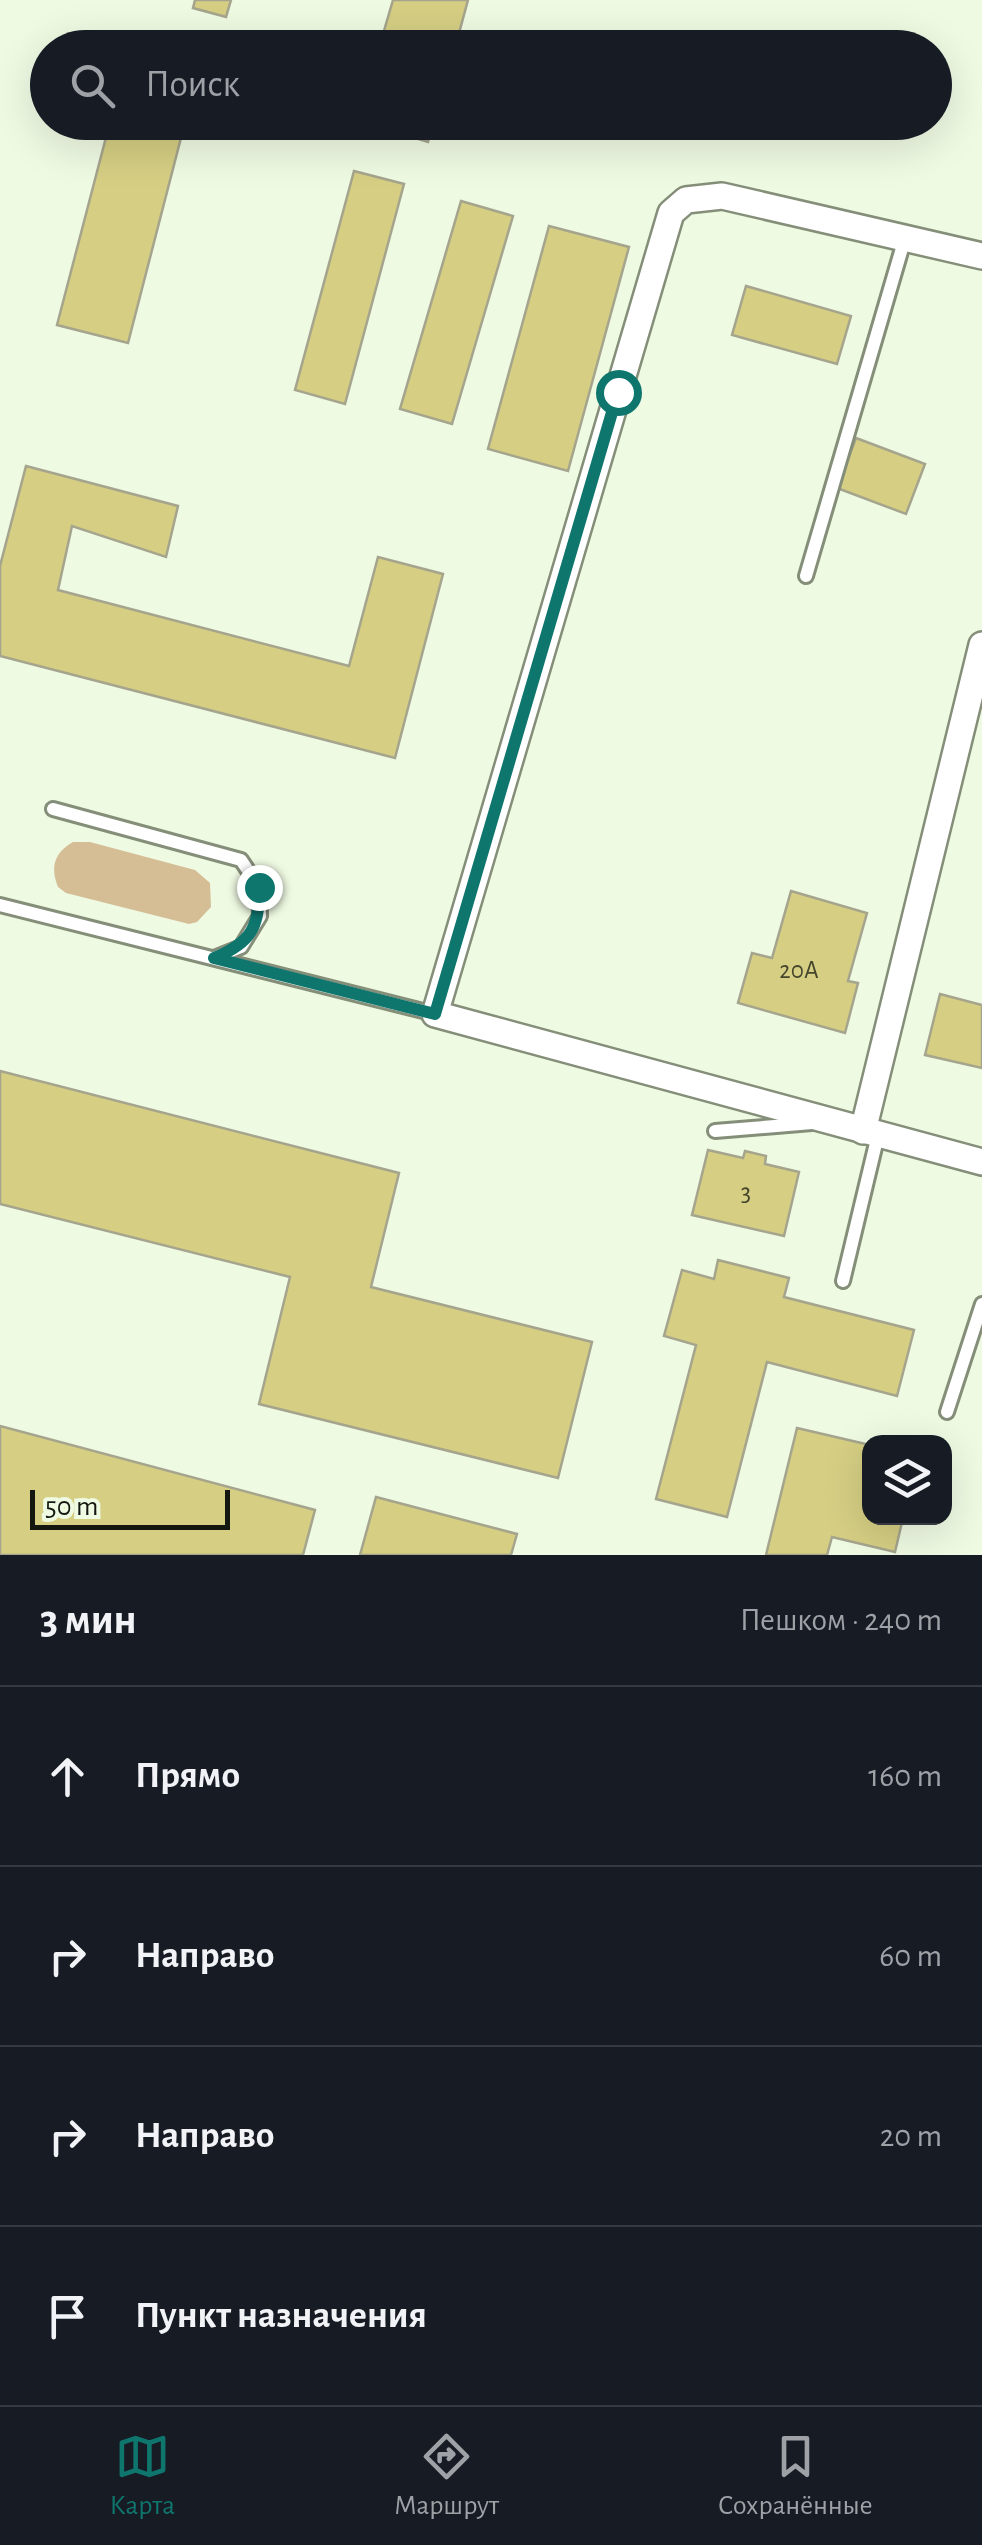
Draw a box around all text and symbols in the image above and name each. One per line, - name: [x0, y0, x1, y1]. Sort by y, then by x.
- search box: [30, 30, 952, 140]
- icon: search: [65, 58, 120, 113]
- text: Поиск: [145, 66, 240, 104]
- route start: [596, 370, 642, 416]
- route end: [237, 865, 283, 911]
- house number: 20А: [779, 958, 819, 983]
- house number: 3: [741, 1181, 751, 1206]
- map controls: [862, 1435, 952, 1525]
- button: layers: [862, 1435, 952, 1525]
- scale bar: [30, 1485, 230, 1530]
- text: 50 m: [45, 1493, 99, 1521]
- text: 3 мин: [40, 1599, 137, 1641]
- text: Пешком · 240 m: [740, 1604, 942, 1636]
- icon: ahead: [40, 1749, 95, 1804]
- text: Прямо: [135, 1757, 240, 1795]
- text: 160 m: [868, 1760, 942, 1792]
- icon: right: [40, 1929, 95, 1984]
- text: Направо: [135, 1937, 274, 1975]
- text: 60 m: [879, 1940, 942, 1972]
- icon: right: [40, 2109, 95, 2164]
- text: Направо: [135, 2117, 274, 2155]
- text: 20 m: [880, 2120, 942, 2152]
- icon: arrive: [40, 2289, 95, 2344]
- text: Пункт назначения: [135, 2297, 427, 2335]
- tab: Карта: [109, 2429, 175, 2523]
- tab: Маршрут: [394, 2429, 499, 2523]
- tab: Сохранённые: [718, 2429, 873, 2523]

